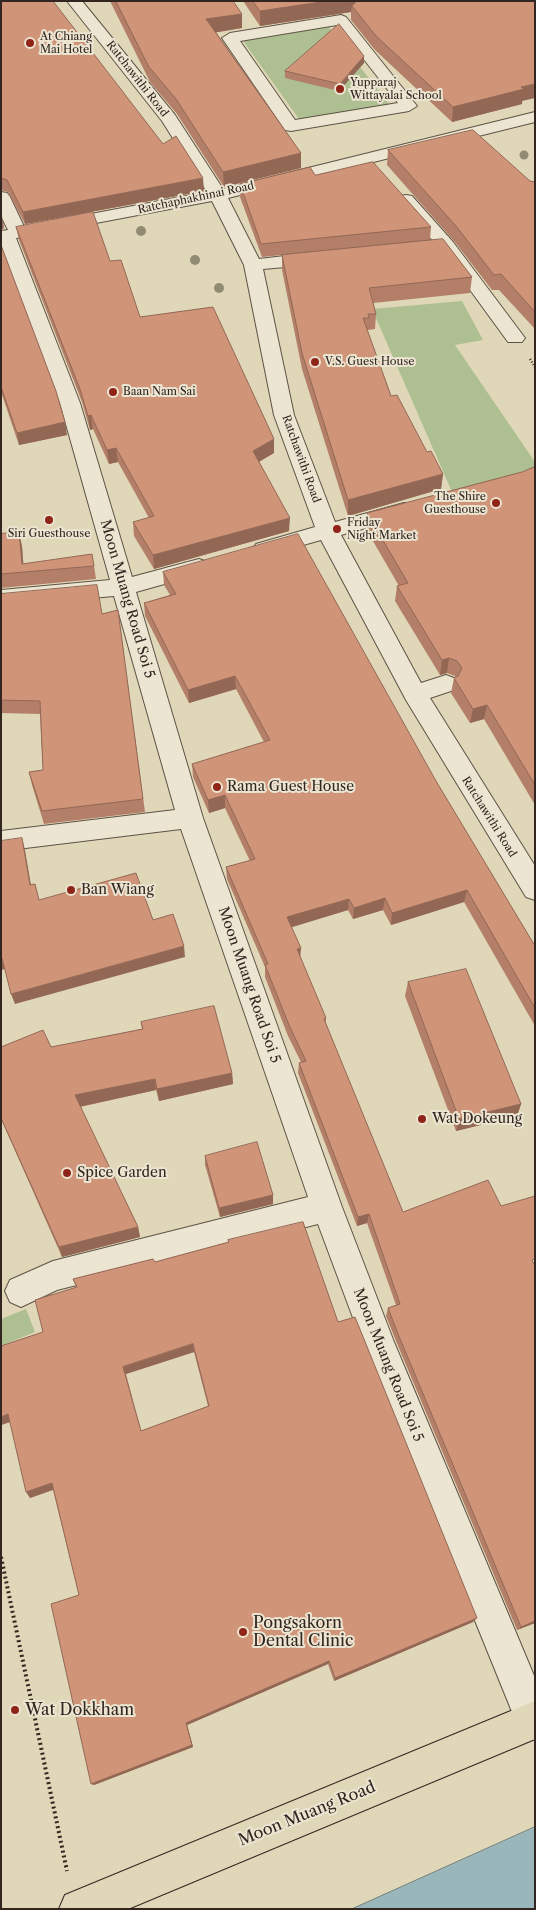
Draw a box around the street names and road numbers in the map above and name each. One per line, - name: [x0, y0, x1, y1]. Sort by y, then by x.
- street label: Ratchawithi Road: [103, 38, 171, 120]
- street label: Ratchaphakhinai Road: [137, 179, 255, 217]
- street label: Ratchawithi Road: [279, 413, 323, 505]
- street label: Moon Muang Road Soi 5: [96, 518, 158, 680]
- street label: Ratchawithi Road: [459, 774, 519, 860]
- street label: Moon Muang Road Soi 5: [214, 905, 284, 1065]
- street label: Moon Muang Road Soi 5: [349, 1286, 427, 1444]
- street label: Moon Muang Road: [236, 1778, 378, 1850]

